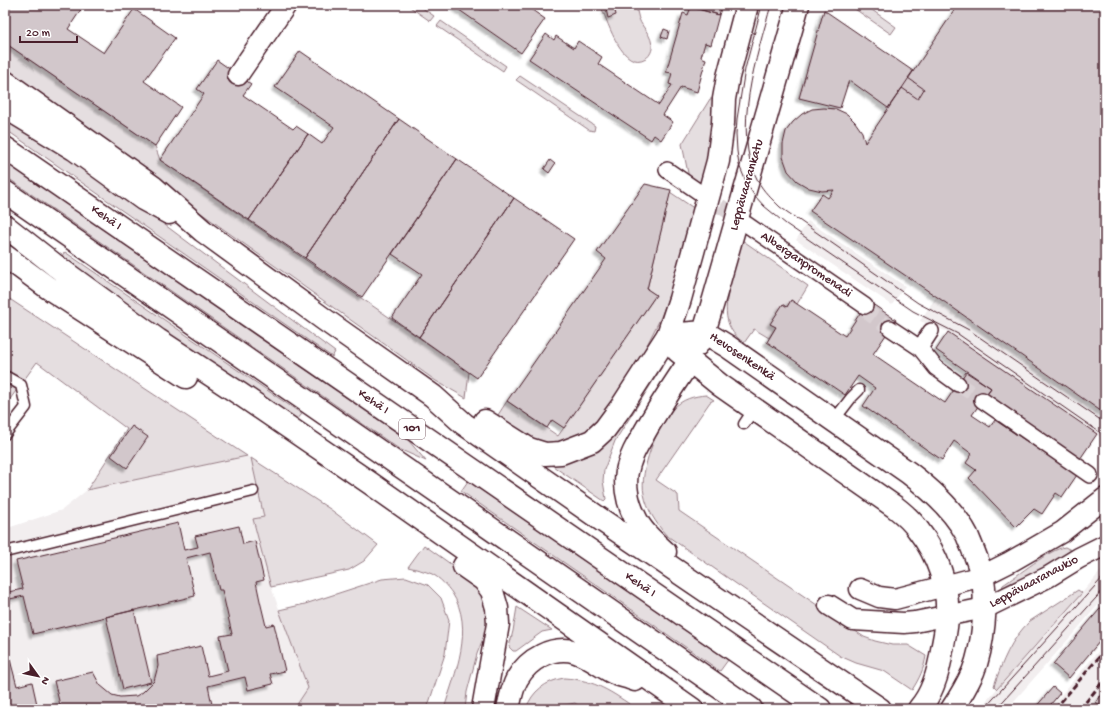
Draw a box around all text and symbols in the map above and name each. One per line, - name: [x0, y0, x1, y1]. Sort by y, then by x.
- scale bar: [20, 18, 77, 44]
- text: 20 m: [26, 27, 51, 41]
- street label: Leppävaarankatu: [727, 138, 767, 232]
- street label: Kehä I: [88, 202, 124, 234]
- street label: Alberganpromenadi: [757, 229, 855, 301]
- street label: Hevosenkenkä: [706, 330, 778, 385]
- street label: Kehä I: [355, 386, 391, 418]
- road number: 101: [399, 419, 425, 439]
- street label: Leppävaaranaukio: [987, 552, 1081, 612]
- street label: Kehä I: [622, 569, 658, 601]
- north arrow: [18, 656, 58, 696]
- text: N: [38, 674, 52, 687]

